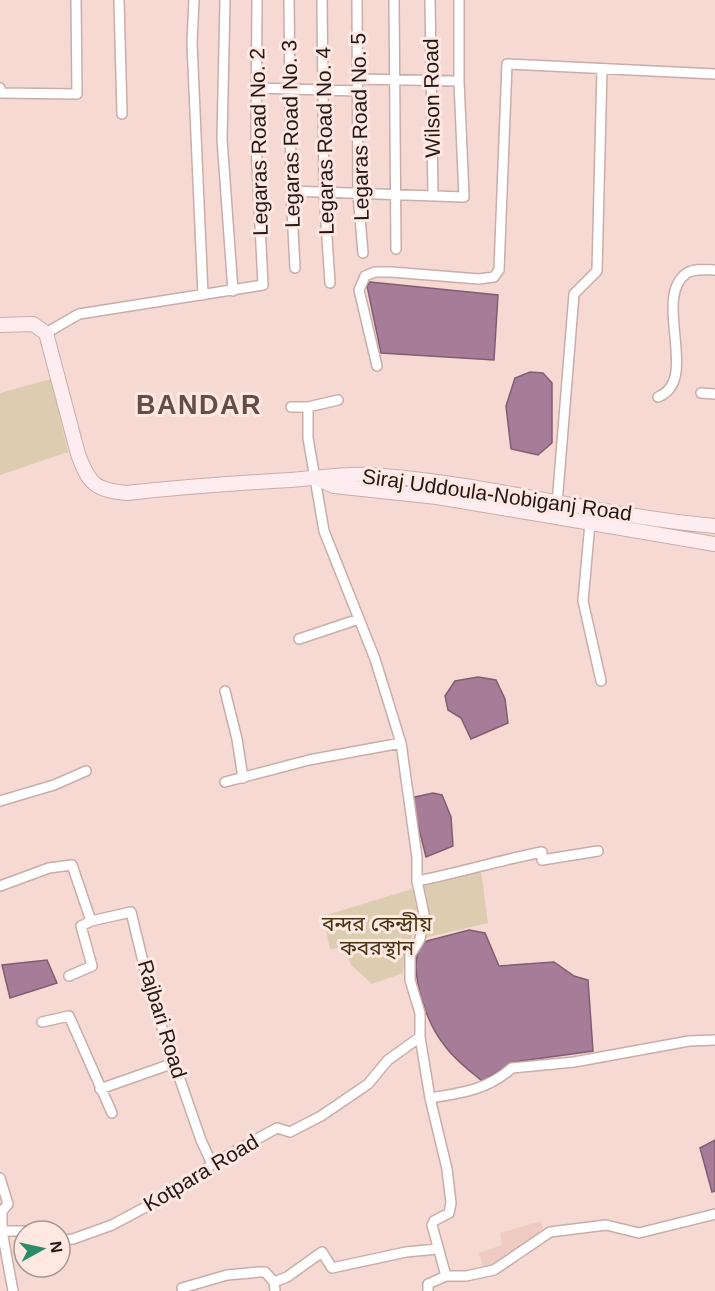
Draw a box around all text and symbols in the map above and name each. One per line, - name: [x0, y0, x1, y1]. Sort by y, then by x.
- street label: Legaras Road No. 5: [346, 33, 373, 221]
- street label: Wilson Road: [419, 38, 444, 158]
- street label: Legaras Road No. 3: [277, 40, 304, 228]
- street label: Legaras Road No. 4: [311, 47, 338, 235]
- street label: Legaras Road No. 2: [245, 48, 272, 236]
- district label: BANDAR: [136, 390, 262, 420]
- street label: Siraj Uddoula-Nobiganj Road: [361, 464, 633, 525]
- park label: বন্দর কেন্দ্রীয় কবরস্থান: [321, 912, 433, 960]
- street label: Rajbari Road: [134, 957, 191, 1081]
- street label: Kotpara Road: [139, 1129, 262, 1216]
- north arrow: [12, 1219, 72, 1279]
- text: N: [47, 1240, 66, 1254]

